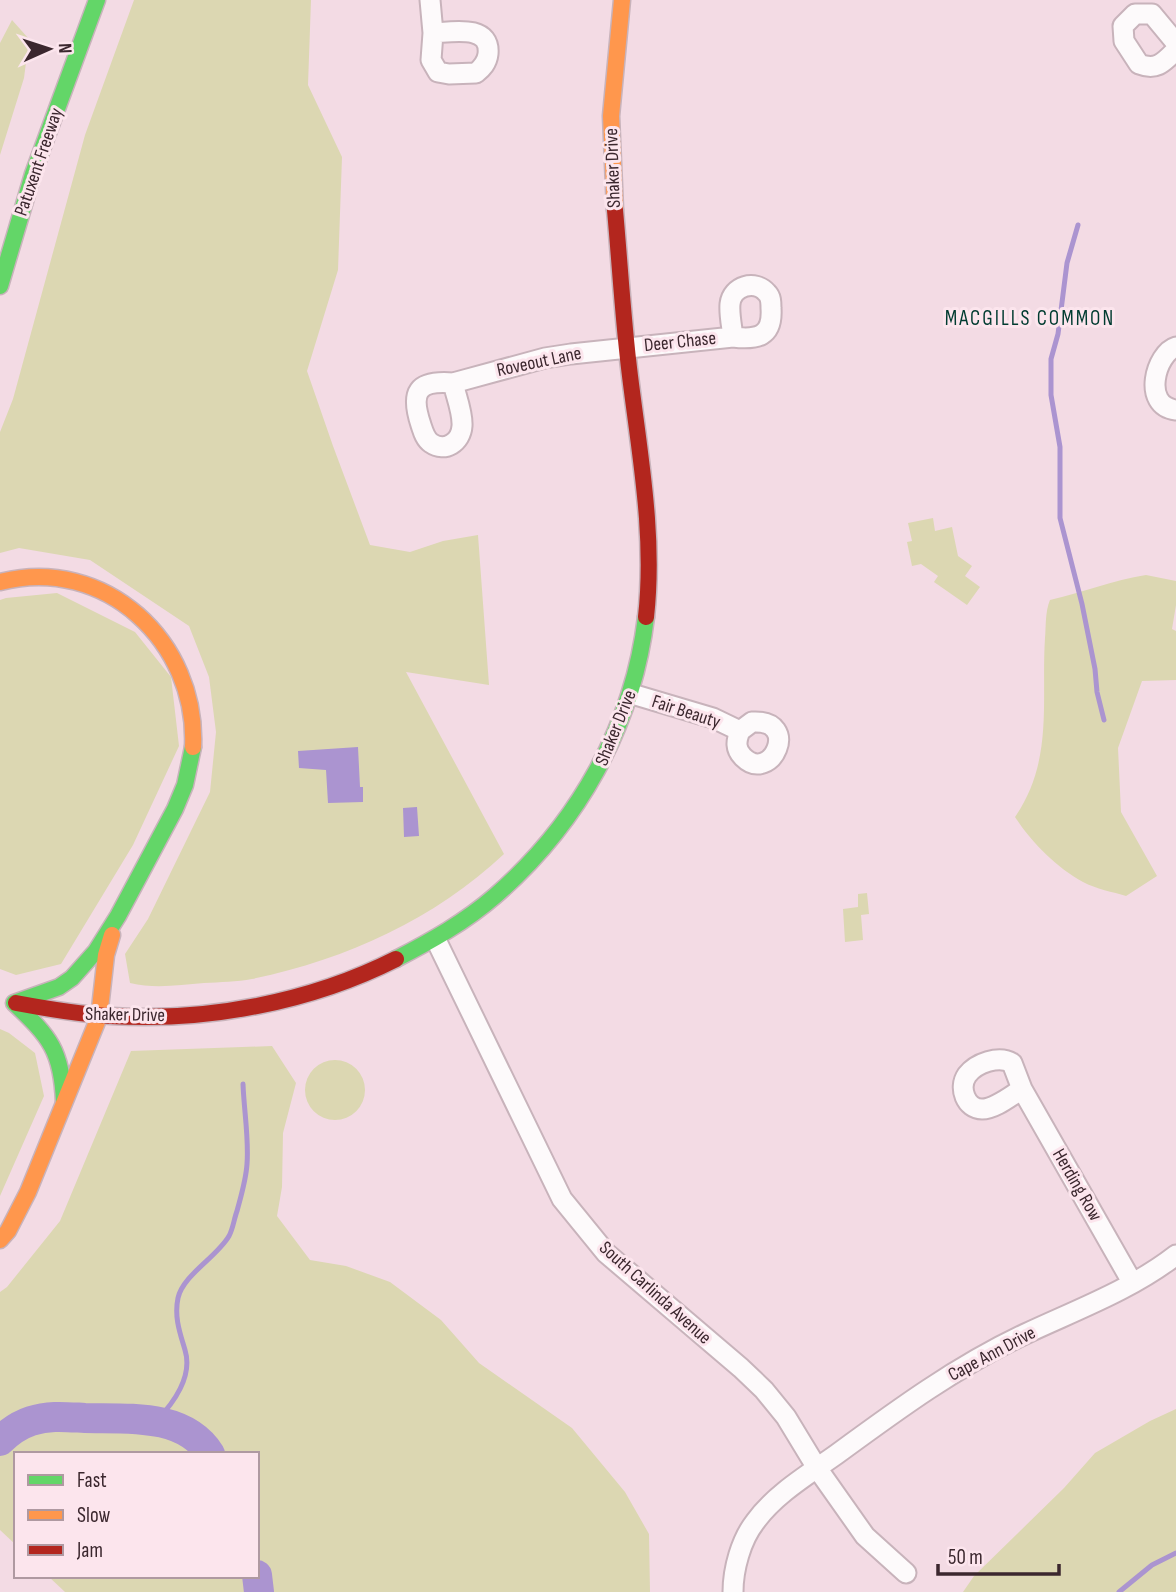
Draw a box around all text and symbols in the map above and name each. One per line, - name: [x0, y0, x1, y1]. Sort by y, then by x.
- north arrow: [14, 14, 84, 84]
- text: N: [53, 43, 76, 54]
- street label: Patuxent Freeway: [10, 104, 68, 219]
- street label: Shaker Drive: [600, 128, 626, 208]
- district label: MACGILLS COMMON: [945, 306, 1115, 331]
- street label: Deer Chase: [643, 327, 717, 357]
- street label: Roveout Lane: [495, 342, 583, 382]
- street label: Shaker Drive: [590, 687, 642, 769]
- street label: Fair Beauty: [649, 690, 724, 734]
- street label: Shaker Drive: [85, 1003, 165, 1027]
- street label: Herding Row: [1047, 1145, 1107, 1226]
- street label: South Carlinda Avenue: [594, 1237, 716, 1349]
- street label: Cape Ann Drive: [944, 1321, 1040, 1387]
- legend: [14, 1452, 259, 1578]
- text: Fast: [77, 1468, 107, 1493]
- text: Slow: [77, 1503, 111, 1528]
- scale bar: [938, 1532, 1059, 1576]
- text: Jam: [76, 1538, 103, 1563]
- text: 50 m: [948, 1545, 983, 1570]

